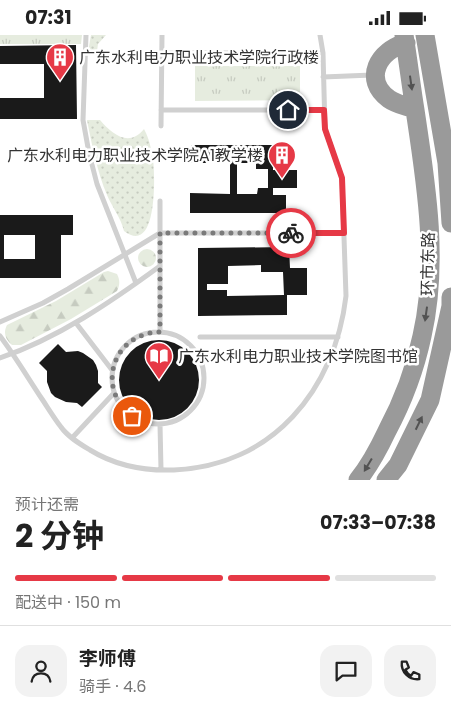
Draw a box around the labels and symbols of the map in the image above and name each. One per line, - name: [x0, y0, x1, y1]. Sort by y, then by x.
- building icon: 广东水利电力职业技术学院行政楼: [45, 42, 75, 81]
- place label: 广东水利电力职业技术学院行政楼: [79, 46, 319, 69]
- one-way arrow: [407, 76, 415, 92]
- pin: [267, 89, 309, 131]
- building icon: 广东水利电力职业技术学院A1教学楼: [267, 140, 297, 179]
- place label: 广东水利电力职业技术学院A1教学楼: [7, 144, 263, 167]
- courier: [266, 208, 316, 258]
- street label: 环市东路: [416, 232, 440, 296]
- one-way arrow: [421, 307, 429, 323]
- library icon: 广东水利电力职业技术学院图书馆: [144, 341, 174, 380]
- place label: 广东水利电力职业技术学院图书馆: [178, 345, 418, 368]
- pin: [111, 395, 153, 437]
- one-way arrow: [415, 416, 423, 430]
- one-way arrow: [364, 459, 373, 472]

